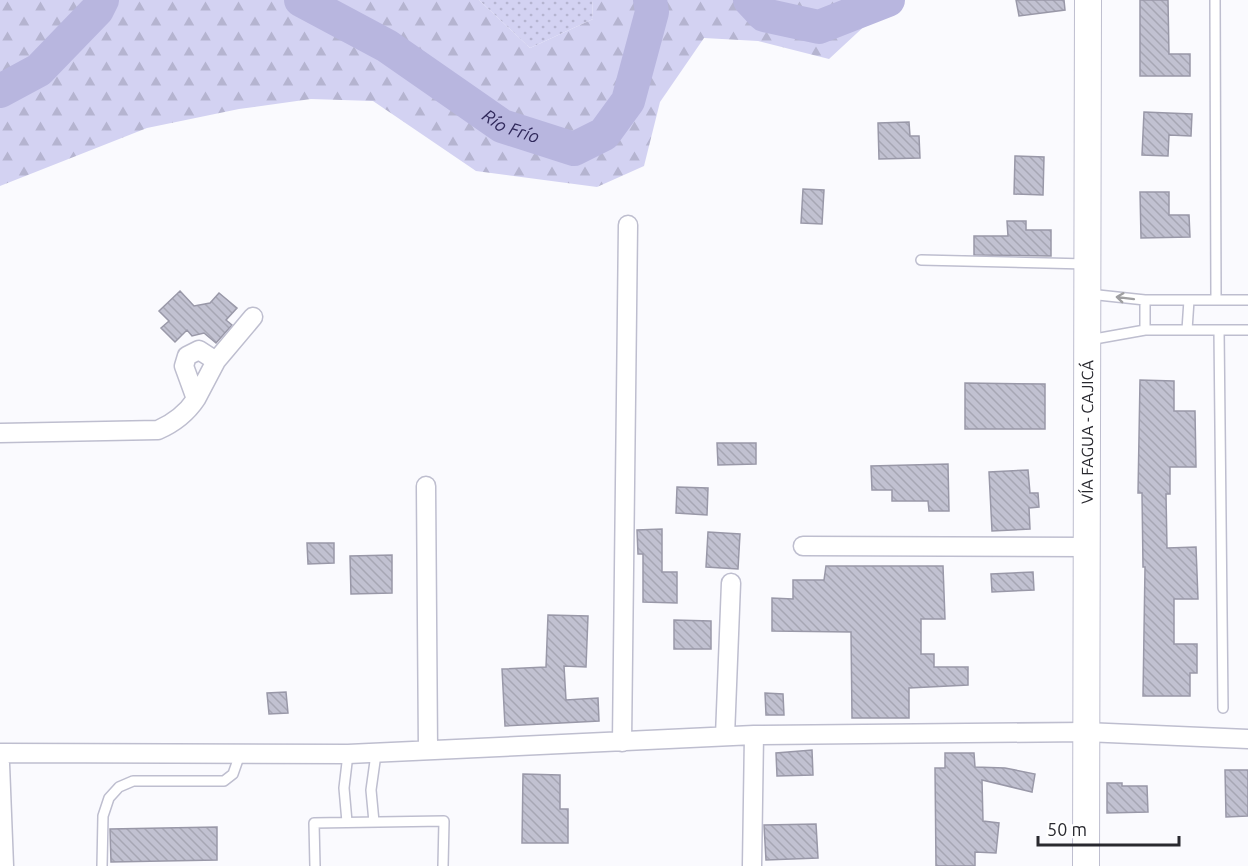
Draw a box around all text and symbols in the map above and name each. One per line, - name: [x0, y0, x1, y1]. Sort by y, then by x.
- water label: Río Frío: [479, 105, 542, 146]
- one-way arrow: [1116, 292, 1136, 303]
- street label: VÍA FAGUA - CAJICÁ: [1076, 359, 1096, 504]
- scale bar: [1038, 809, 1179, 847]
- text: 50 m: [1047, 819, 1087, 839]

